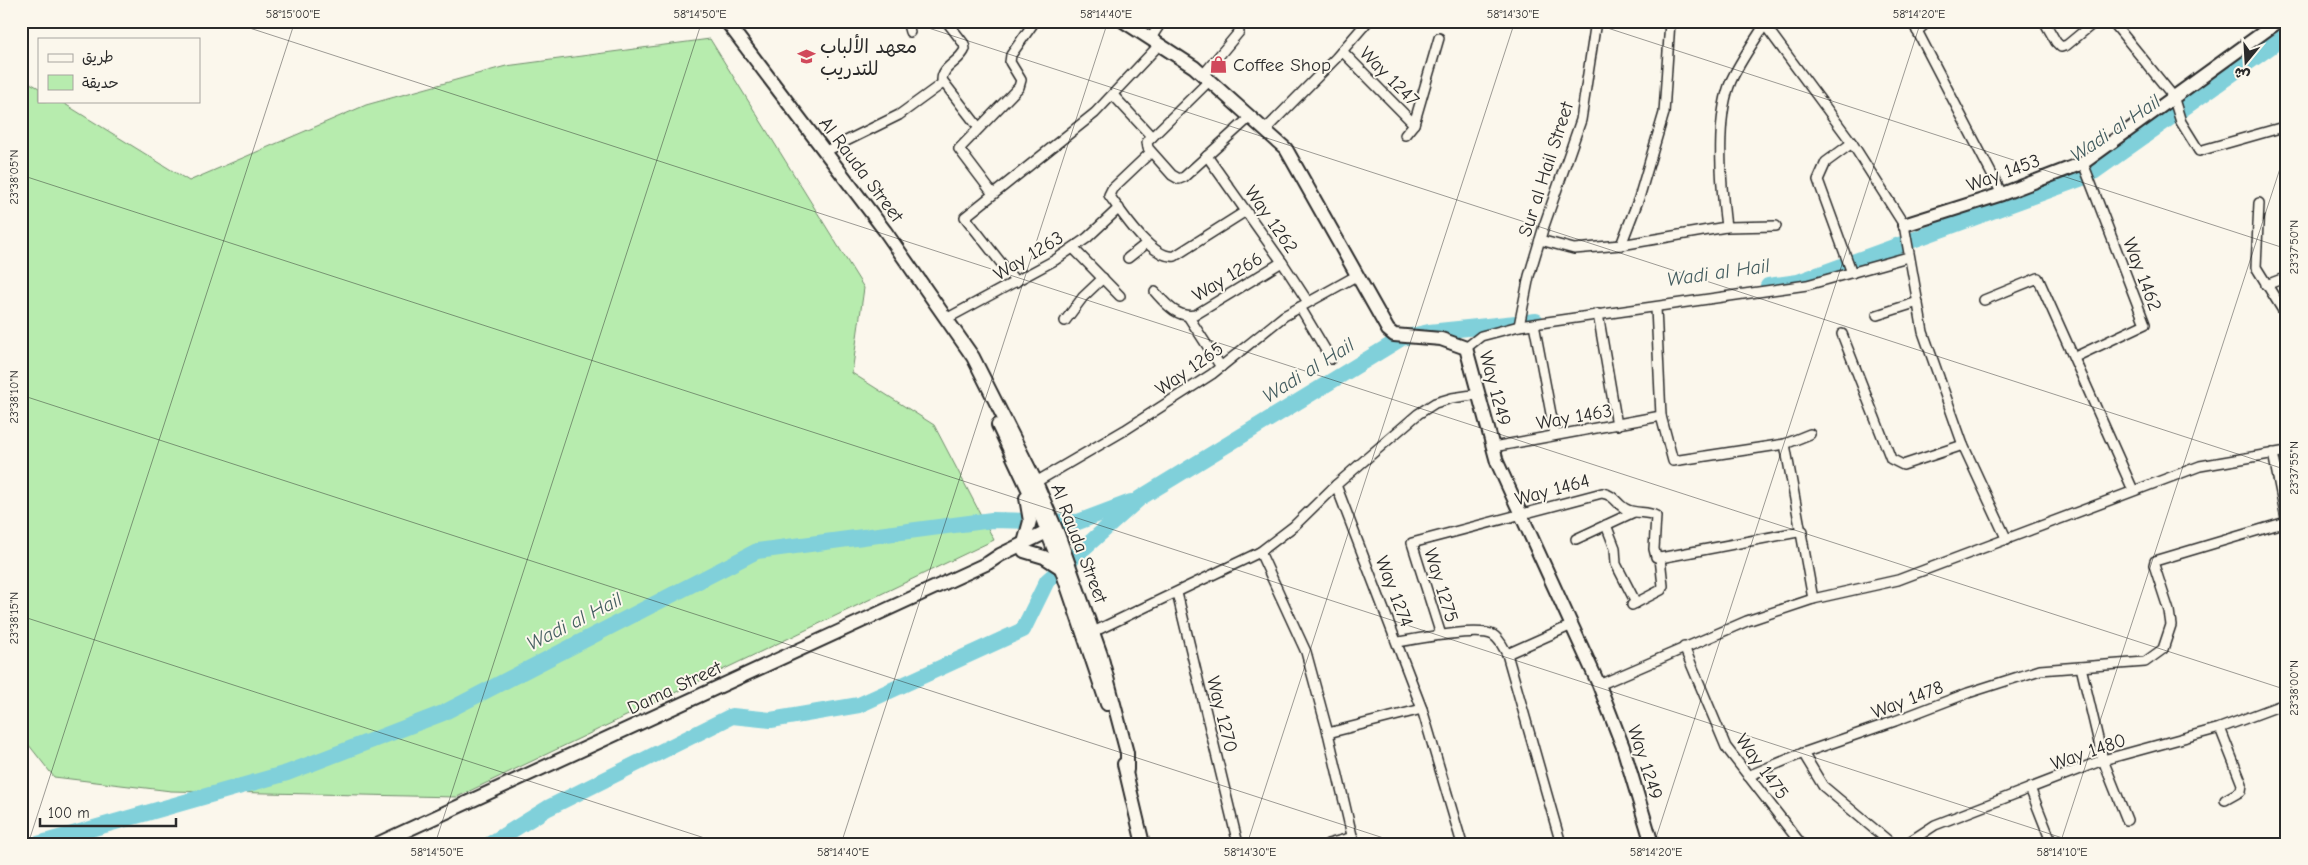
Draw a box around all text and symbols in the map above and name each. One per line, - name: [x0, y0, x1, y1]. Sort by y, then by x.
- text: 58°15'00"E: [266, 7, 320, 21]
- text: 58°14'50"E: [674, 7, 726, 21]
- text: 58°14'40"E: [1080, 7, 1132, 21]
- text: 58°14'30"E: [1487, 7, 1539, 21]
- text: 58°14'20"E: [1893, 7, 1945, 21]
- place label: معهد الألباب للتدريب: [820, 34, 917, 80]
- legend: [38, 38, 200, 102]
- north arrow: [2220, 38, 2270, 88]
- street label: Way 1247: [1355, 42, 1424, 111]
- school or university icon: معهد الألباب للتدريب: [796, 47, 816, 67]
- text: طريق: [82, 48, 114, 66]
- shop icon: Coffee Shop: [1209, 54, 1229, 74]
- place label: Coffee Shop: [1233, 54, 1331, 76]
- text: ش: [2232, 63, 2252, 84]
- text: حديقة: [82, 74, 119, 92]
- water label: Wadi al Hail: [2066, 90, 2165, 167]
- street label: Sur al Hail Street: [1514, 99, 1578, 239]
- street label: Al Rauda Street: [815, 113, 908, 227]
- text: 23°38'05"N: [7, 150, 21, 204]
- street label: Way 1453: [1964, 150, 2043, 196]
- street label: Way 1262: [1240, 182, 1302, 258]
- text: 23°37'50"N: [2287, 220, 2301, 274]
- street label: Way 1263: [990, 227, 1067, 285]
- street label: Way 1462: [2118, 235, 2166, 314]
- street label: Way 1266: [1188, 247, 1267, 306]
- water label: Wadi al Hail: [1665, 254, 1772, 291]
- water label: Wadi al Hail: [1258, 333, 1359, 408]
- street label: Way 1265: [1151, 337, 1228, 400]
- street label: Way 1249: [1475, 348, 1516, 428]
- text: 23°38'10"N: [7, 370, 21, 424]
- street label: Way 1463: [1535, 400, 1614, 434]
- text: 23°37'55"N: [2287, 441, 2301, 495]
- street label: Way 1464: [1513, 470, 1592, 510]
- street label: Al Rauda Street: [1046, 481, 1112, 607]
- street label: Way 1275: [1419, 545, 1463, 625]
- street label: Way 1274: [1371, 553, 1418, 630]
- water label: Wadi al Hail: [523, 587, 626, 655]
- text: 23°38'15"N: [7, 592, 21, 644]
- street label: Dama Street: [624, 656, 725, 719]
- text: 23°38'00"N: [2287, 660, 2301, 716]
- street label: Way 1270: [1202, 674, 1242, 755]
- street label: Way 1478: [1868, 676, 1946, 724]
- street label: Way 1249: [1623, 723, 1667, 802]
- street label: Way 1475: [1731, 729, 1793, 804]
- street label: Way 1480: [2048, 729, 2129, 775]
- scale bar: [40, 795, 176, 827]
- text: 100 m: [48, 804, 90, 822]
- text: 58°14'50"E: [411, 845, 463, 859]
- text: 58°14'40"E: [817, 845, 869, 859]
- text: 58°14'30"E: [1224, 845, 1276, 859]
- text: 58°14'20"E: [1630, 845, 1682, 859]
- text: 58°14'10"E: [2036, 845, 2088, 859]

